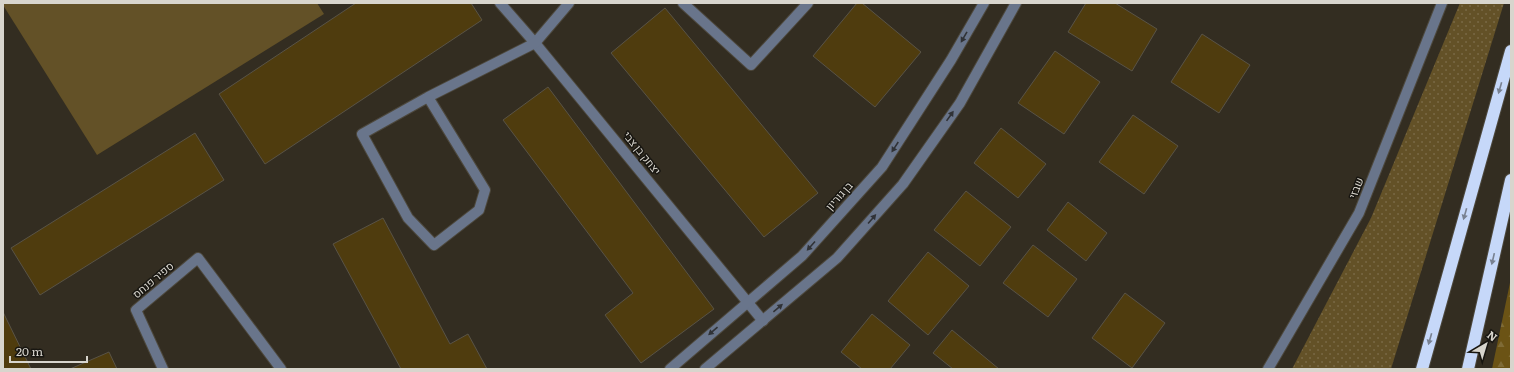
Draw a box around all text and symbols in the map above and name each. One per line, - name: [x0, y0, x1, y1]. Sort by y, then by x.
- one-way arrow: [961, 31, 968, 43]
- one-way arrow: [1497, 82, 1503, 95]
- one-way arrow: [946, 111, 954, 121]
- street label: יצחק בן צבי: [620, 127, 665, 177]
- one-way arrow: [891, 142, 899, 152]
- street label: שבזי: [1344, 175, 1367, 201]
- street label: בן גוריון: [821, 177, 856, 213]
- one-way arrow: [1462, 208, 1468, 220]
- one-way arrow: [867, 214, 876, 224]
- one-way arrow: [807, 241, 816, 250]
- one-way arrow: [1489, 253, 1495, 265]
- street label: ספיר פנחס: [128, 257, 176, 301]
- one-way arrow: [772, 304, 783, 313]
- north arrow: [1466, 324, 1506, 364]
- text: N: [1484, 326, 1501, 344]
- one-way arrow: [708, 327, 719, 336]
- one-way arrow: [1427, 333, 1433, 345]
- scale bar: [10, 338, 87, 364]
- text: 20 m: [16, 342, 43, 360]

